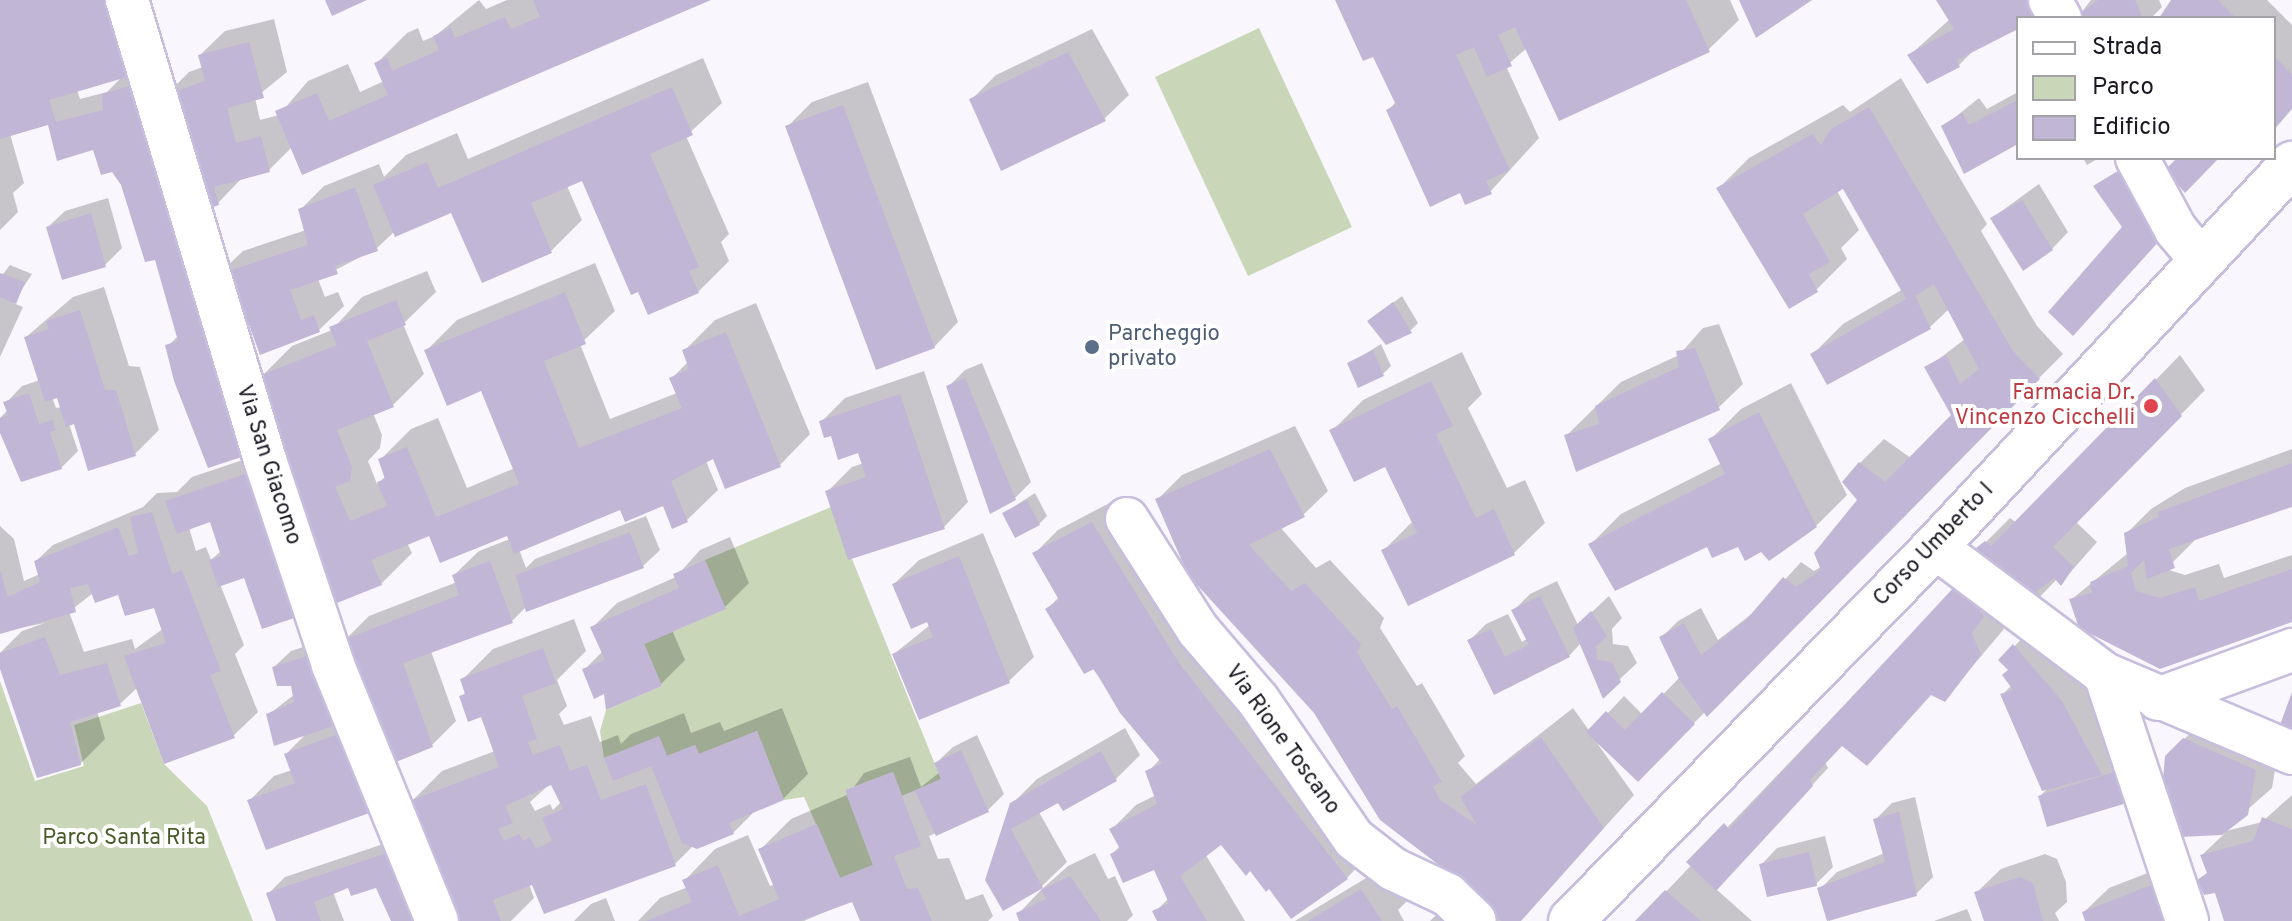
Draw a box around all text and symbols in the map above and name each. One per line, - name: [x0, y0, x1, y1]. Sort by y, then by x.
- legend: [2016, 16, 2276, 160]
- text: Strada: [2092, 33, 2162, 63]
- text: Parco: [2092, 73, 2154, 103]
- text: Edificio: [2092, 113, 2171, 143]
- place label: Parcheggio privato: [1108, 321, 1220, 372]
- marker: Parcheggio privato: [1083, 338, 1101, 356]
- place label: Farmacia Dr. Vincenzo Cicchelli: [1955, 380, 2135, 432]
- street label: Via San Giacomo: [230, 382, 306, 548]
- marker: Farmacia Dr. Vincenzo Cicchelli: [2142, 397, 2160, 415]
- street label: Corso Umberto I: [1868, 478, 2000, 612]
- street label: Via Rione Toscano: [1219, 660, 1345, 820]
- park label: Parco Santa Rita: [42, 826, 206, 852]

